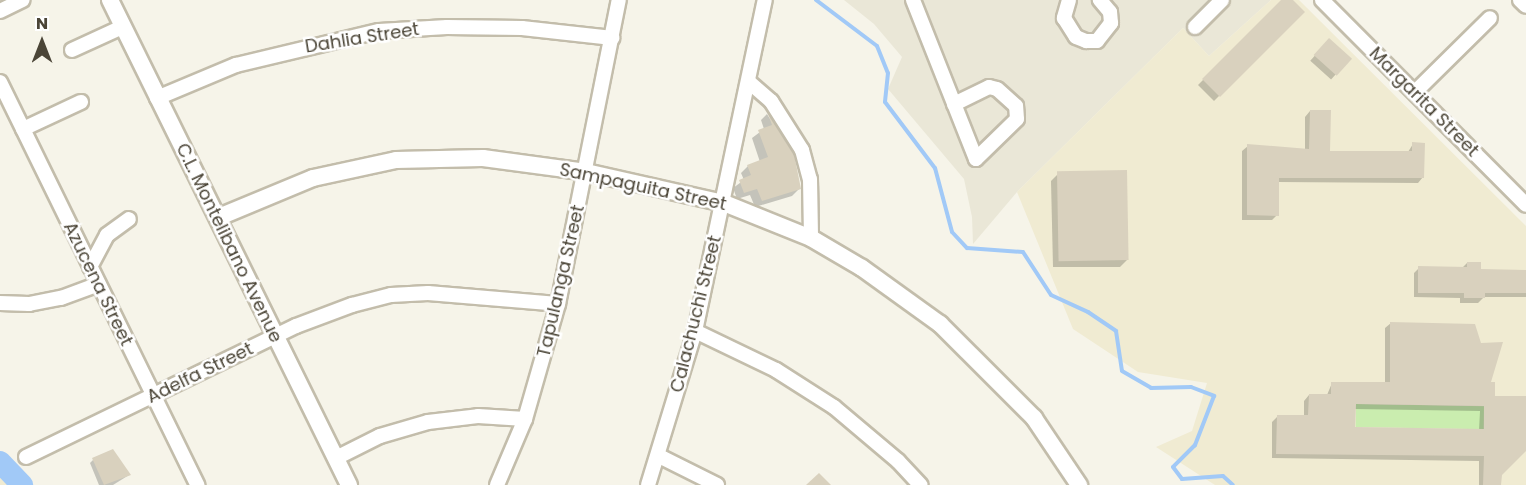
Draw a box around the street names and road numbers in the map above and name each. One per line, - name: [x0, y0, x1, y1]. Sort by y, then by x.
- street label: Dahlia Street: [304, 18, 420, 58]
- street label: Margarita Street: [1365, 43, 1483, 161]
- street label: C.L. Montelibano Avenue: [171, 140, 287, 346]
- street label: Sampaguita Street: [558, 159, 728, 215]
- street label: Tapulanga Street: [533, 203, 589, 359]
- street label: Azucena Street: [59, 219, 137, 349]
- street label: Calachuchi Street: [666, 233, 726, 395]
- street label: Adelfa Street: [143, 338, 257, 408]

